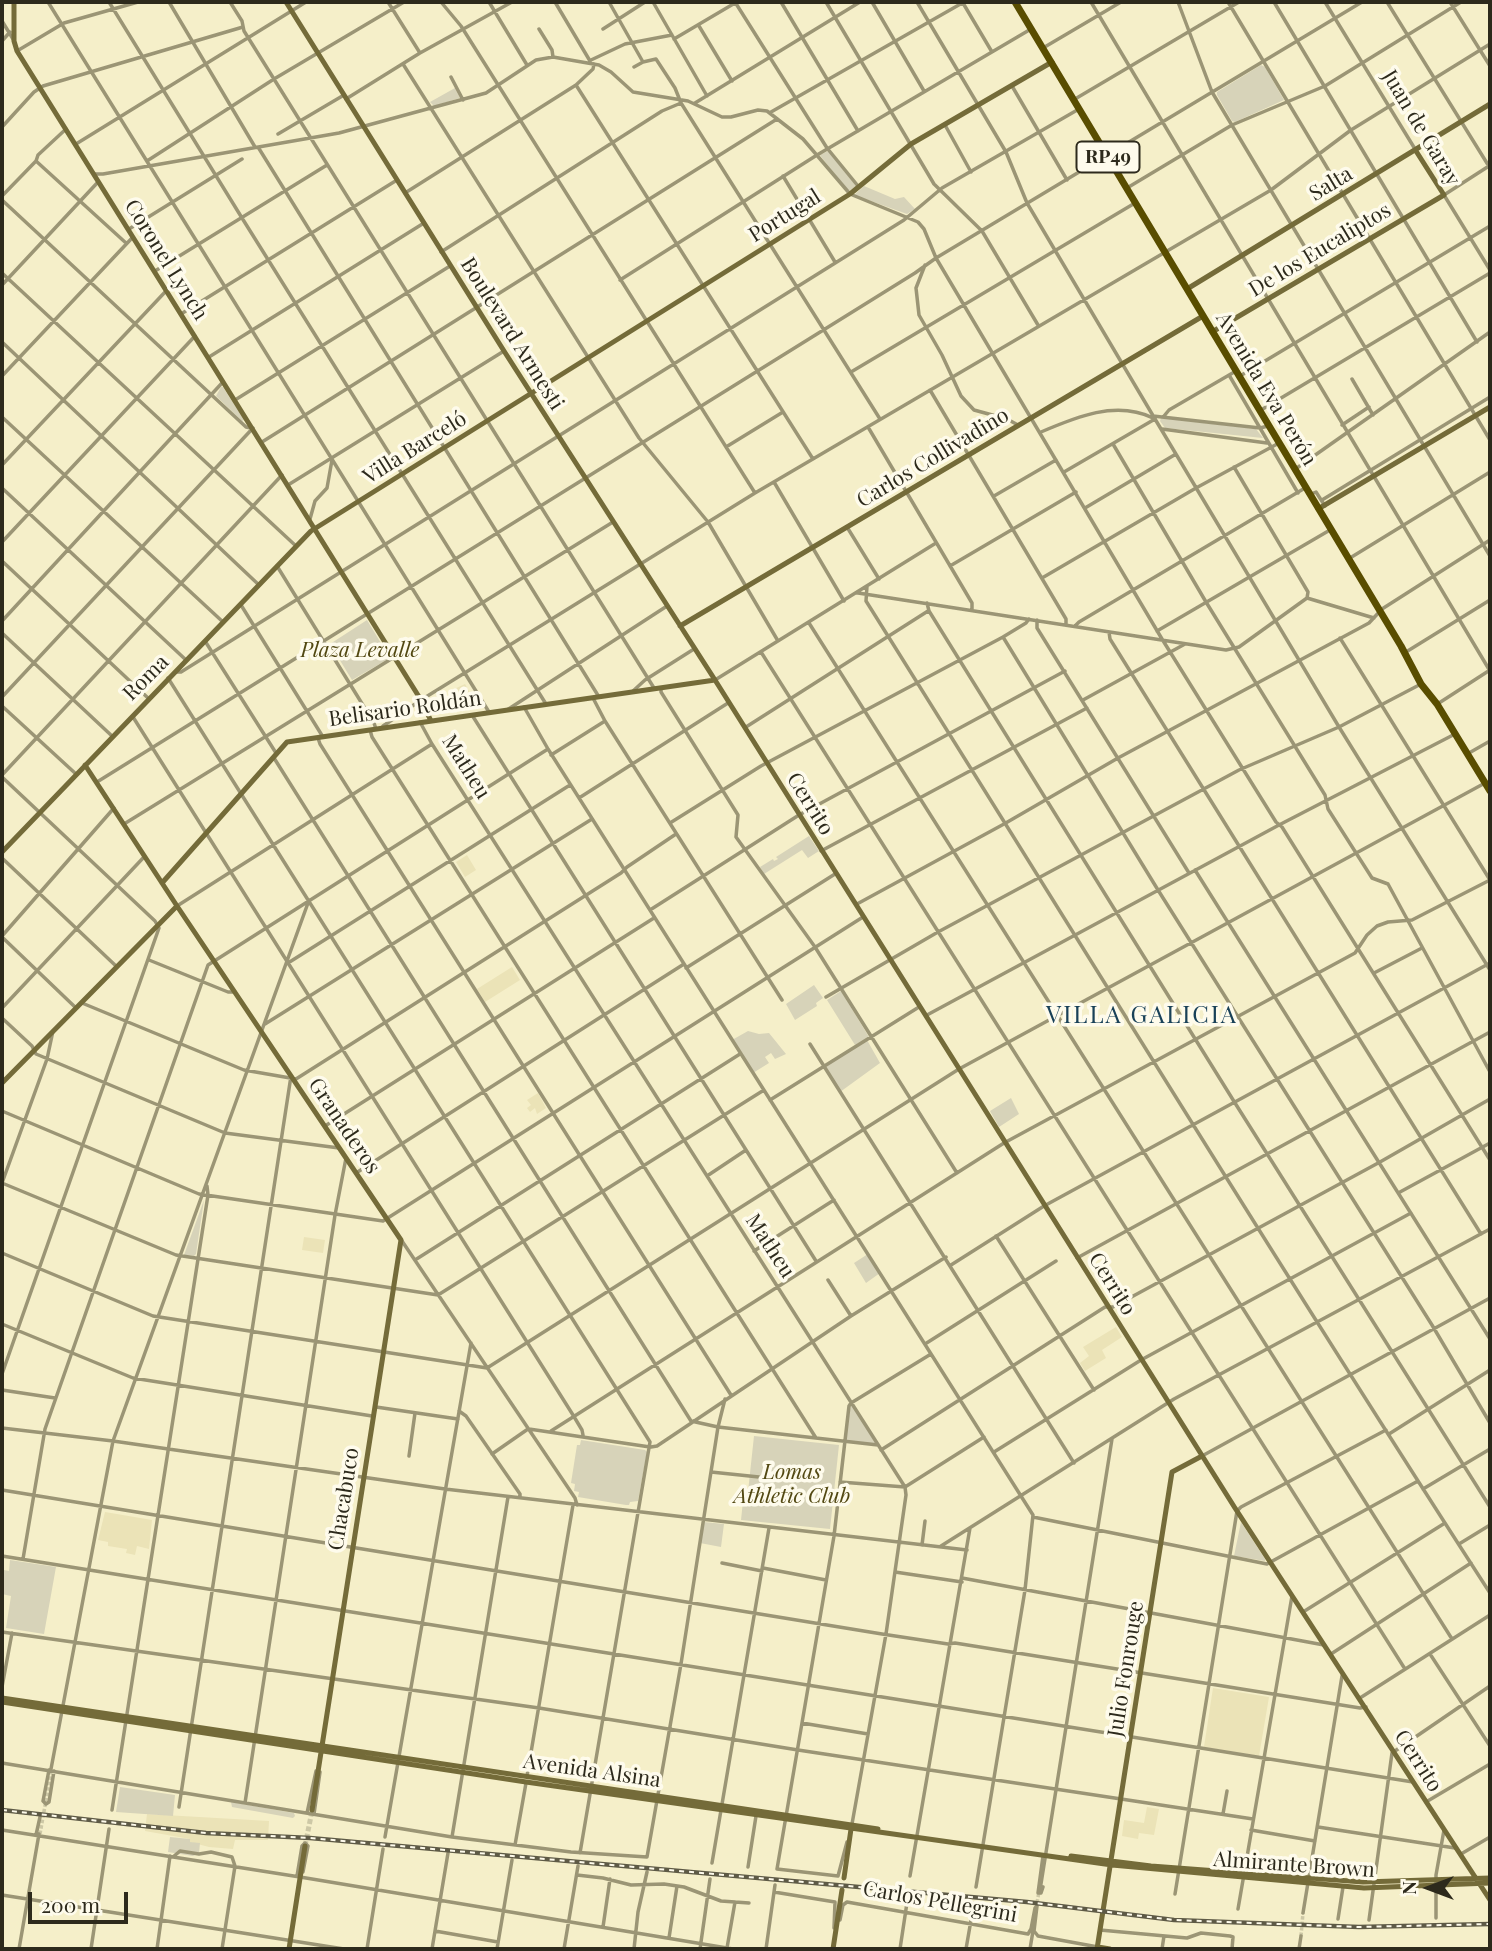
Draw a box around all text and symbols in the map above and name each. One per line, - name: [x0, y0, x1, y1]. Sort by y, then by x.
- street label: Juan de Garay: [1377, 66, 1465, 190]
- road number: RP49: [1076, 141, 1140, 172]
- street label: Salta: [1305, 161, 1357, 207]
- street label: Portugal: [744, 184, 826, 248]
- street label: Coronel Lynch: [119, 195, 213, 325]
- street label: De los Eucaliptos: [1244, 198, 1396, 302]
- street label: Boulevard Armesti: [455, 253, 569, 415]
- street label: Avenida Eva Perón: [1210, 308, 1322, 470]
- street label: Carlos Collivadino: [853, 403, 1013, 513]
- street label: Villa Barceló: [359, 406, 471, 490]
- park label: Plaza Levalle: [301, 637, 419, 663]
- street label: Roma: [118, 650, 174, 706]
- street label: Belisario Roldán: [327, 686, 483, 732]
- street label: Matheu: [436, 730, 496, 804]
- street label: Cerrito: [781, 768, 839, 840]
- district label: VILLA GALICIA: [1048, 1002, 1236, 1030]
- street label: Granaderos: [303, 1073, 385, 1179]
- street label: Matheu: [740, 1209, 800, 1283]
- street label: Cerrito: [1083, 1248, 1141, 1320]
- street label: Chacabuco: [323, 1446, 365, 1552]
- park label: Lomas Athletic Club: [734, 1459, 850, 1509]
- street label: Julio Fonrouge: [1103, 1599, 1149, 1739]
- street label: Cerrito: [1389, 1725, 1447, 1797]
- street label: Avenida Alsina: [522, 1749, 662, 1793]
- street label: Almirante Brown: [1212, 1847, 1376, 1883]
- north arrow: [1394, 1853, 1464, 1923]
- street label: Carlos Pellegrini: [861, 1876, 1019, 1928]
- scale bar: [32, 1878, 131, 1922]
- text: N: [1395, 1881, 1421, 1895]
- text: 200 m: [41, 1890, 100, 1918]

